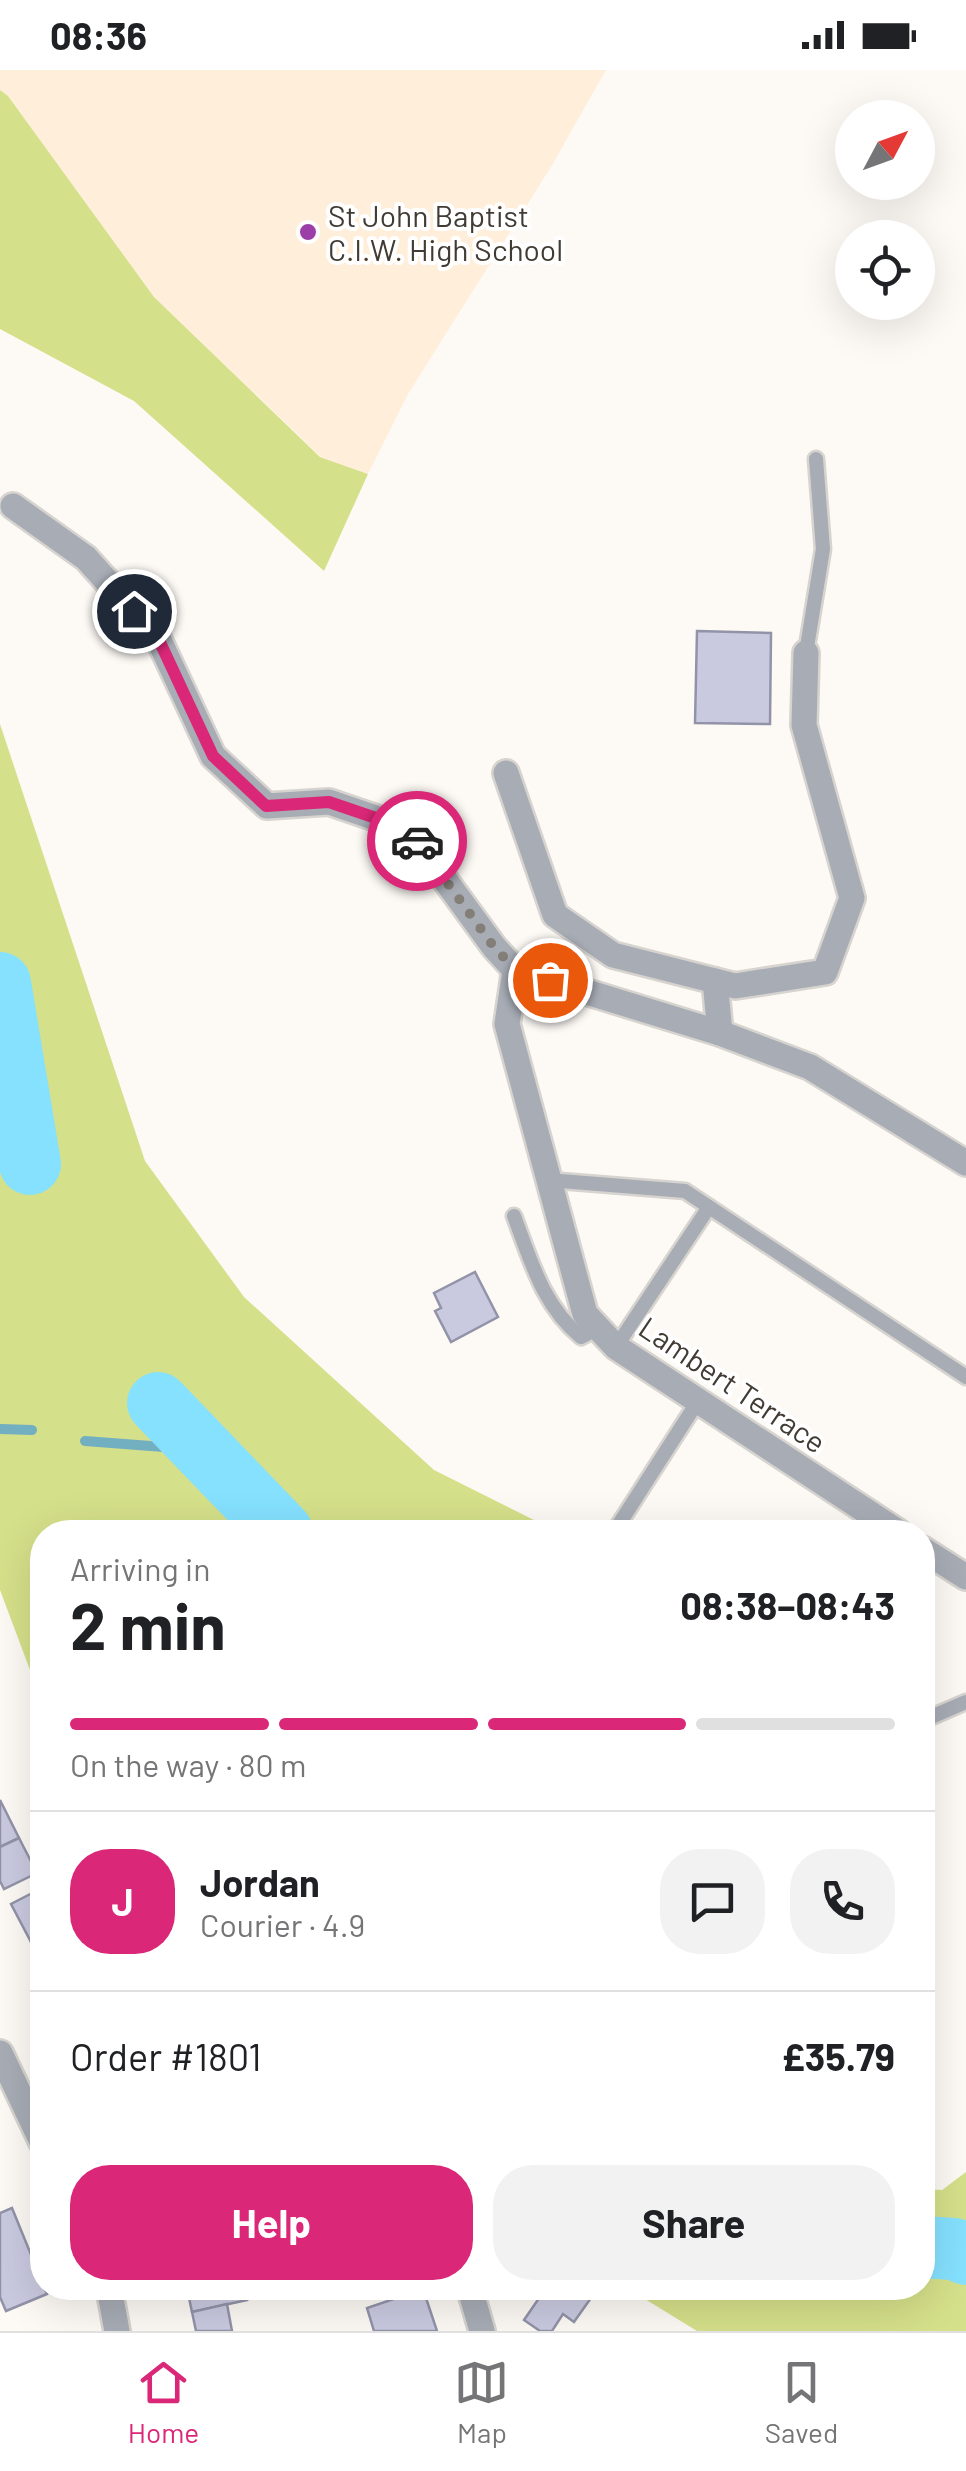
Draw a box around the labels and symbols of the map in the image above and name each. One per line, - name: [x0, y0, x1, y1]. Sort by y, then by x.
- north arrow: [835, 100, 935, 200]
- place label: St John Baptist C.I.W. High School: [328, 197, 563, 267]
- marker: St John Baptist C.I.W. High School: [297, 221, 319, 243]
- pin: [92, 569, 177, 654]
- courier: [367, 791, 467, 891]
- pin: [508, 938, 593, 1023]
- street label: Lambert Terrace: [633, 1308, 833, 1460]

